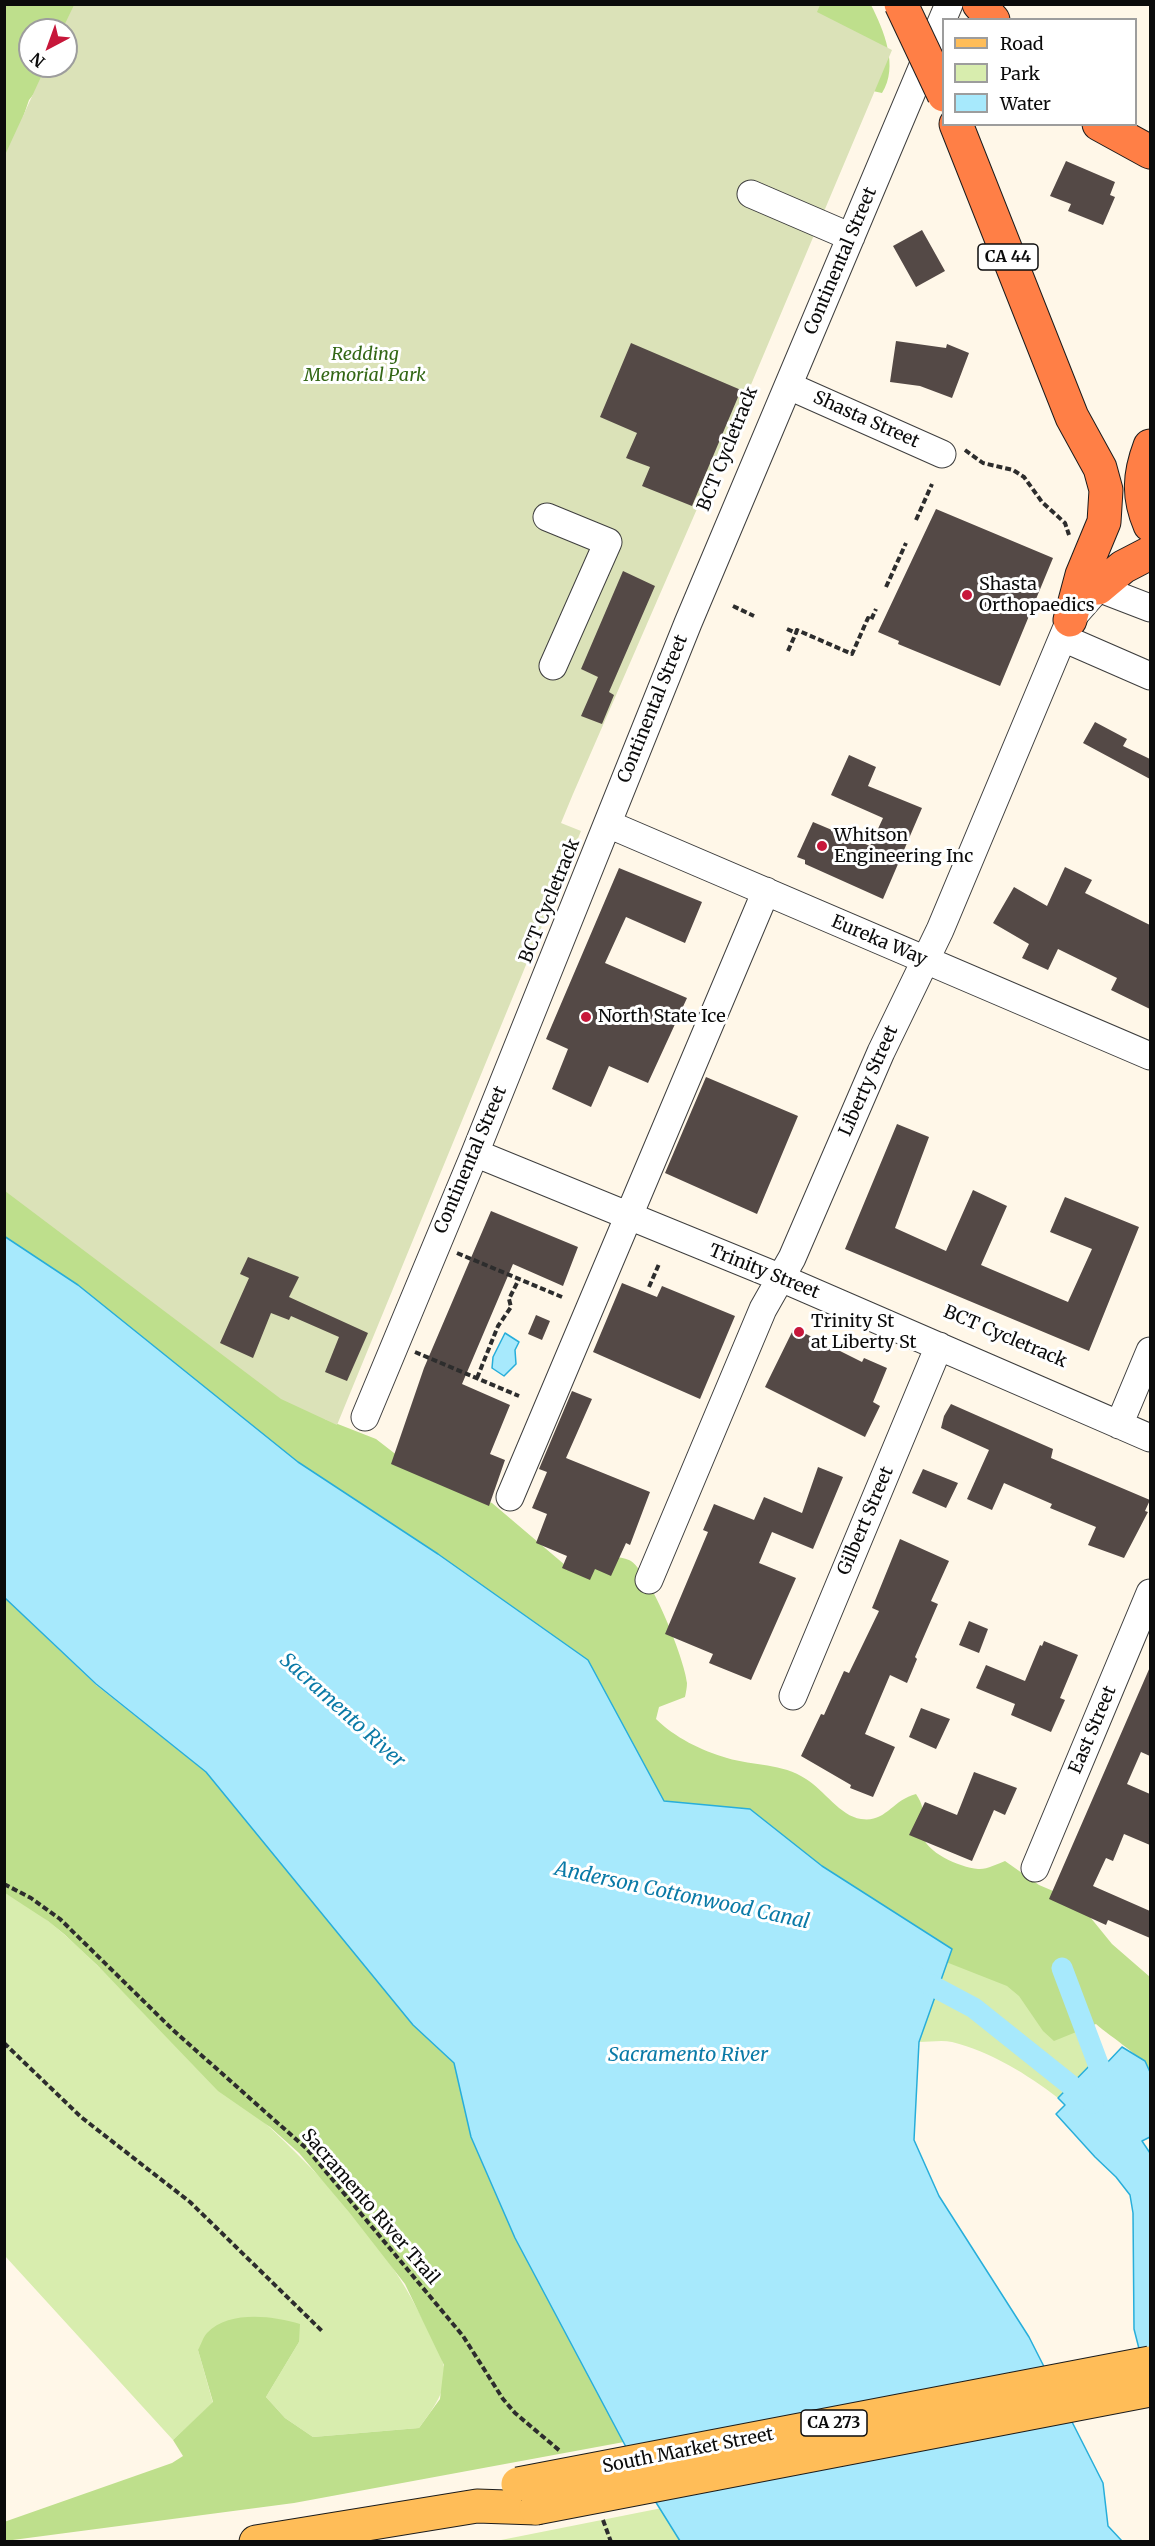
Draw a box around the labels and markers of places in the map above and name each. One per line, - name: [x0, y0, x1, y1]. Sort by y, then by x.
- place label: Shasta Orthopaedics: [979, 574, 1095, 616]
- marker: Shasta Orthopaedics: [960, 588, 974, 602]
- place label: Whitson Engineering Inc: [834, 825, 973, 868]
- marker: Whitson Engineering Inc: [815, 839, 829, 853]
- place label: North State Ice: [598, 1006, 726, 1028]
- marker: North State Ice: [579, 1010, 593, 1024]
- place label: Trinity St at Liberty St: [811, 1311, 917, 1354]
- marker: Trinity St at Liberty St: [792, 1325, 806, 1339]

